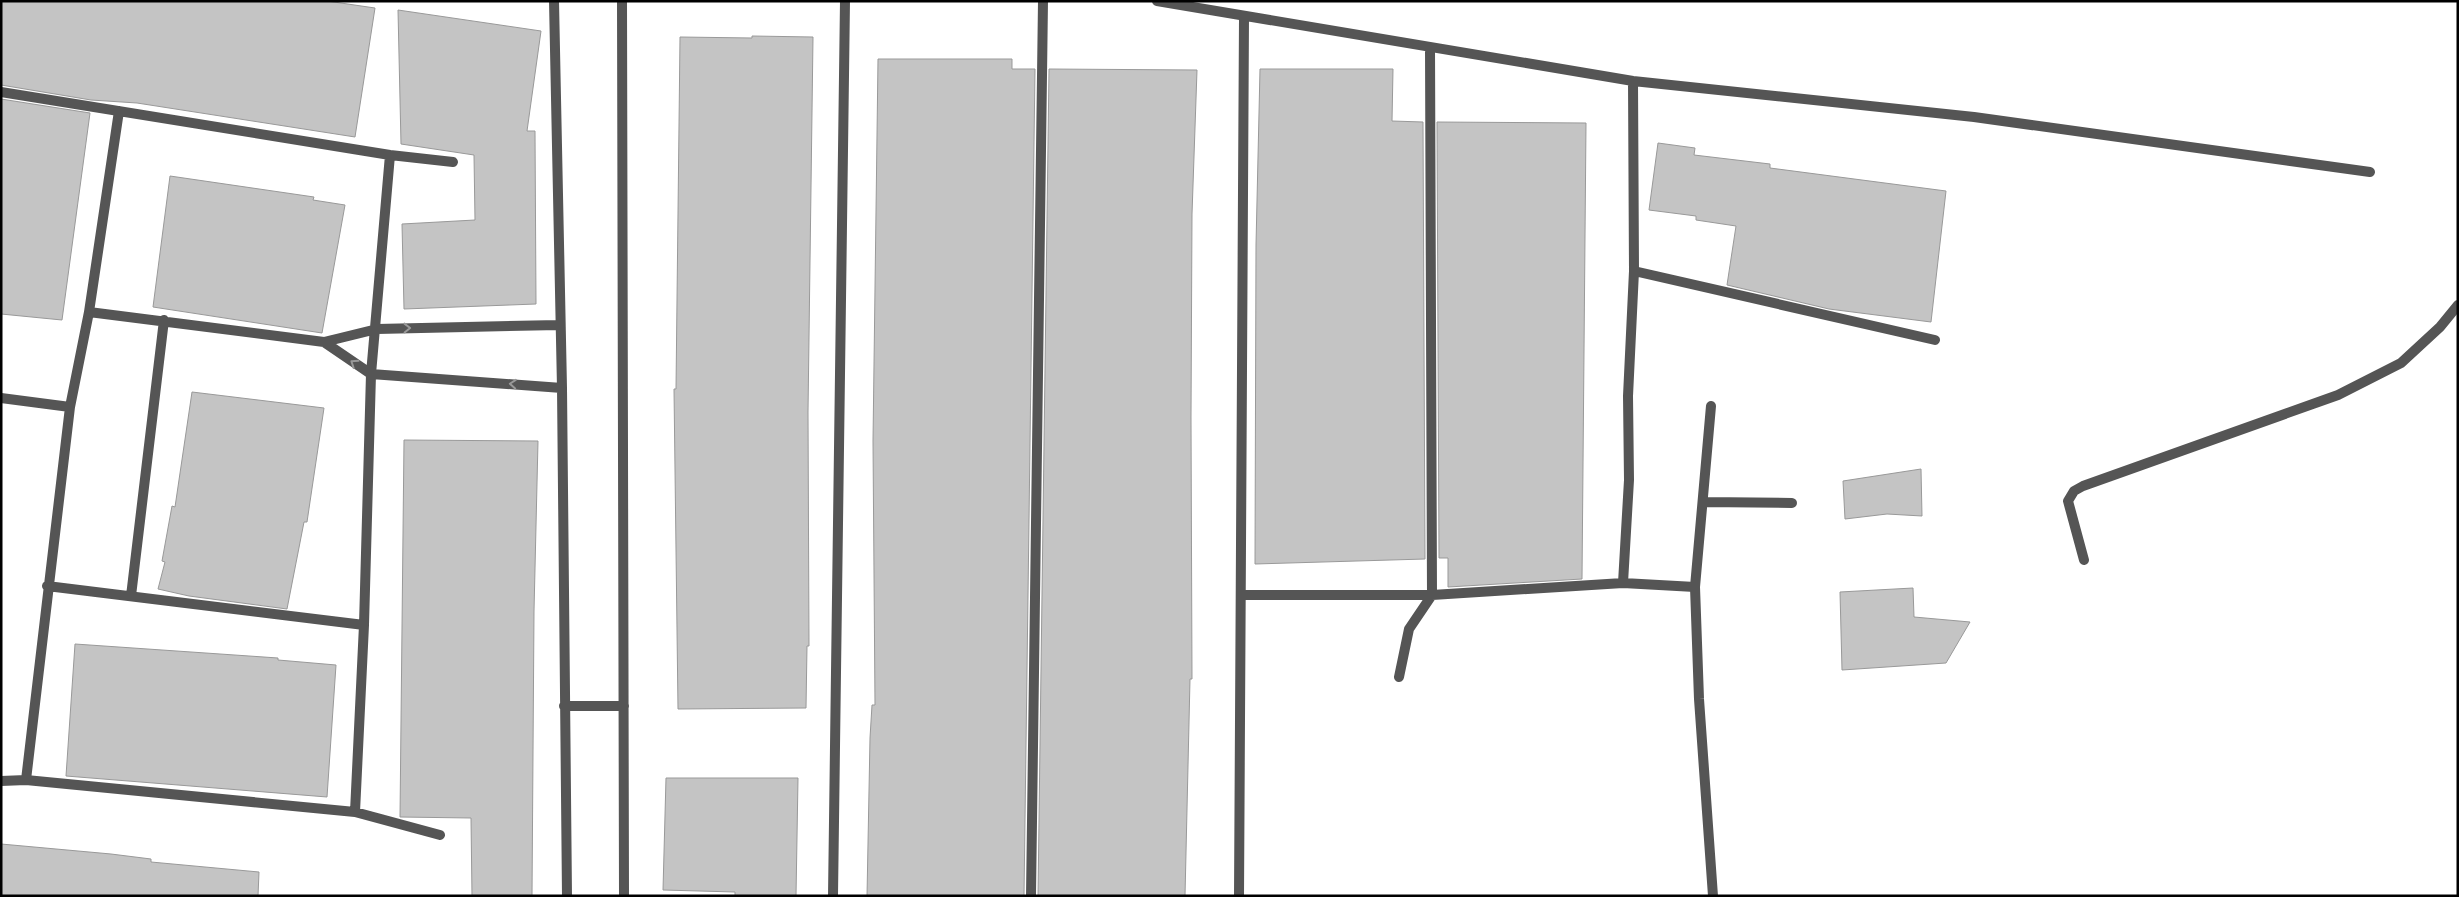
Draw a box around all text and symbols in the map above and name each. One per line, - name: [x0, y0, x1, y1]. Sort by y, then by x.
- one-way arrow: [403, 323, 411, 333]
- one-way arrow: [351, 360, 360, 369]
- one-way arrow: [509, 379, 517, 390]

